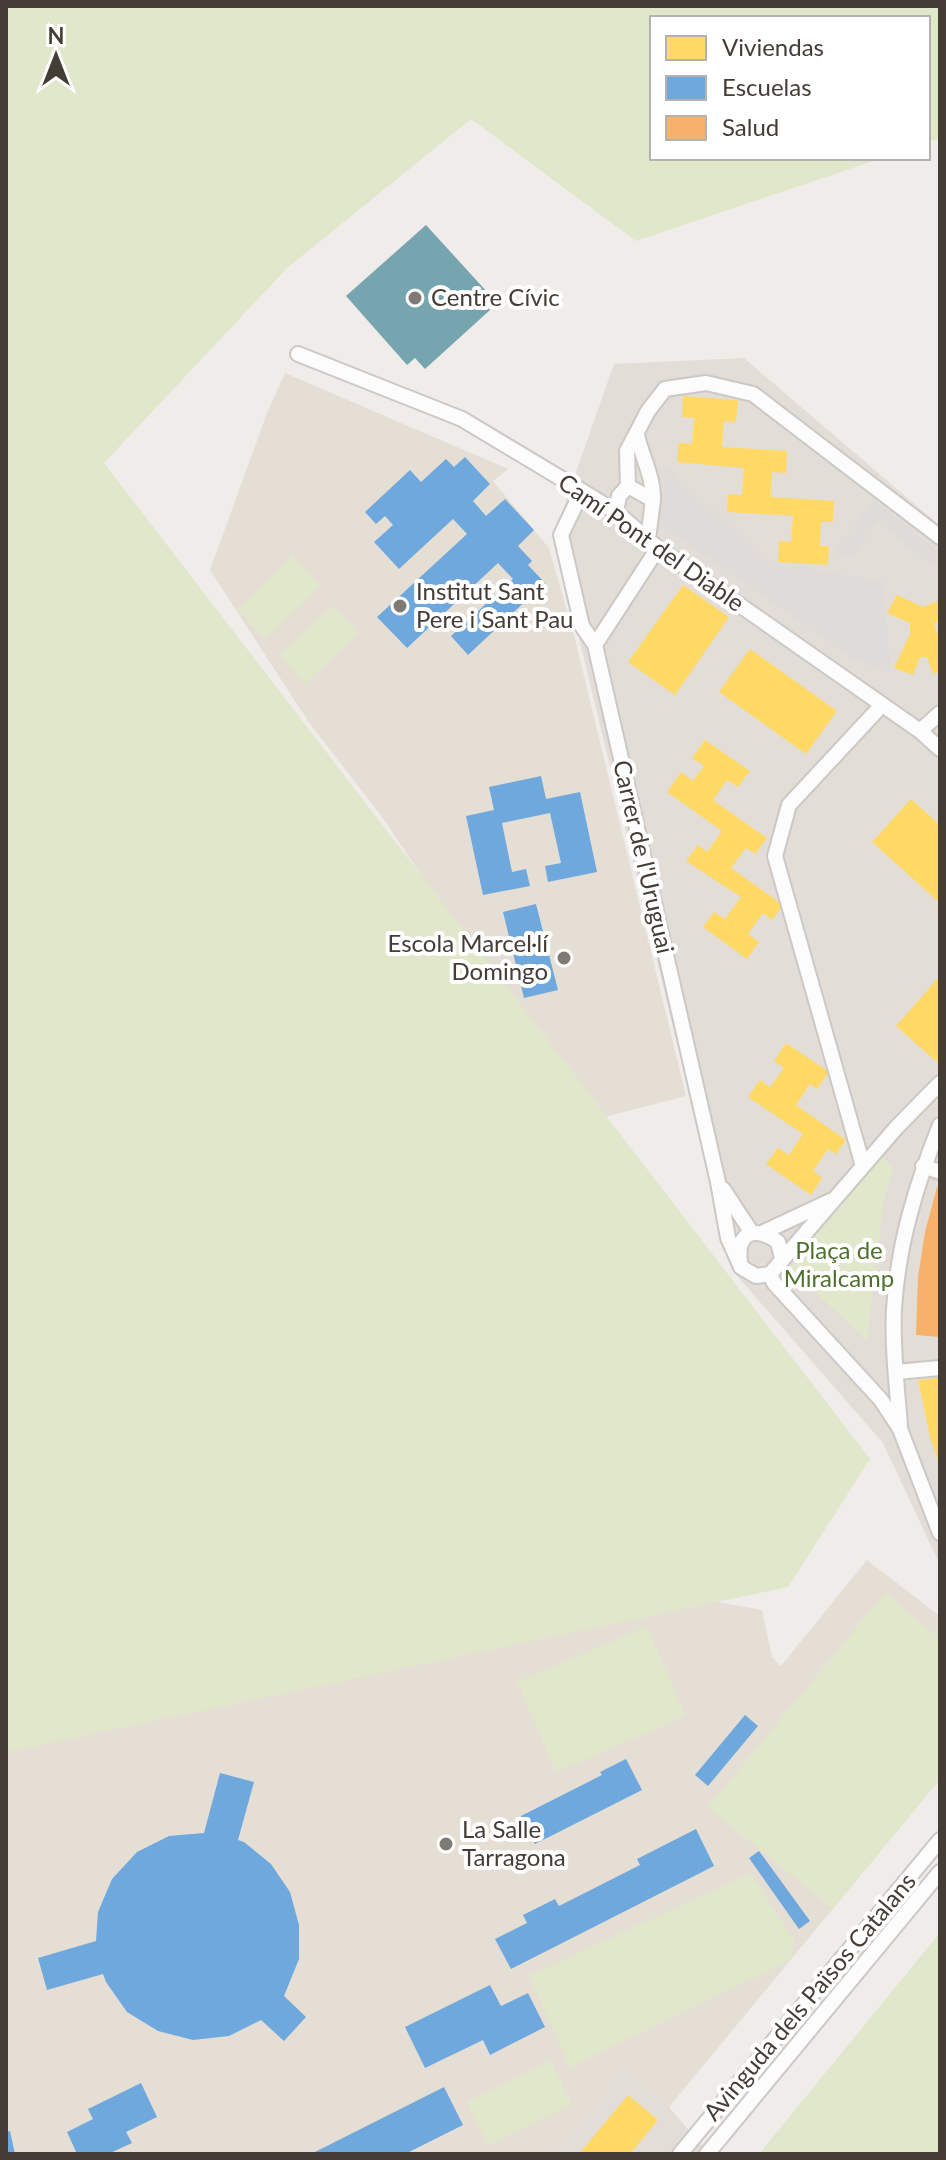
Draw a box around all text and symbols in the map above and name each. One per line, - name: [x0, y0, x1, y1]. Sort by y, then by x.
- north arrow: [16, 16, 96, 96]
- legend: [650, 16, 930, 160]
- text: N: [48, 22, 64, 49]
- text: Viviendas: [722, 32, 824, 61]
- text: Escuelas: [722, 72, 812, 101]
- text: Salud: [722, 112, 779, 141]
- place label: Centre Cívic: [431, 282, 560, 311]
- marker: Centre Cívic: [406, 289, 424, 307]
- street label: Camí Pont del Diable: [553, 467, 750, 617]
- place label: Institut Sant Pere i Sant Pau: [416, 576, 574, 633]
- marker: Institut Sant Pere i Sant Pau: [391, 597, 409, 615]
- street label: Carrer de l'Uruguai: [608, 757, 681, 956]
- place label: Escola Marcel·lí Domingo: [388, 928, 549, 985]
- marker: Escola Marcel·lí Domingo: [555, 949, 573, 967]
- park label: Plaça de Miralcamp: [784, 1235, 894, 1292]
- place label: La Salle Tarragona: [462, 1814, 566, 1871]
- marker: La Salle Tarragona: [437, 1835, 455, 1853]
- street label: Avinguda dels Països Catalans: [697, 1866, 921, 2126]

